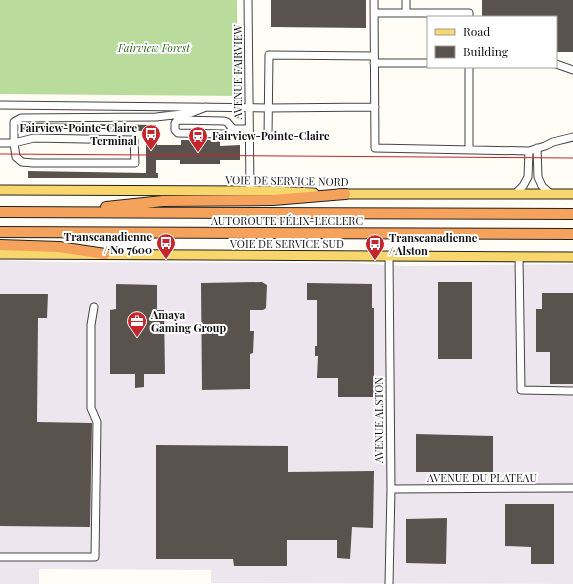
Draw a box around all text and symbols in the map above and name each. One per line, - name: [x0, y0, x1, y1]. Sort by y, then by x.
- legend: [427, 16, 557, 68]
- text: Road: [463, 23, 490, 39]
- street label: AVENUE FAIRVIEW: [230, 24, 245, 121]
- park label: Fairview Forest: [117, 40, 191, 55]
- text: Building: [463, 43, 509, 59]
- place label: Fairview-Pointe-Claire Terminal: [19, 120, 138, 148]
- bus stop icon: Fairview-Pointe-Claire Terminal: [140, 123, 162, 151]
- station icon: Fairview-Pointe-Claire: [187, 125, 209, 153]
- place label: Fairview-Pointe-Claire: [212, 128, 330, 143]
- street label: VOIE DE SERVICE NORD: [224, 172, 349, 189]
- street label: AUTOROUTE FÉLIX-LECLERC: [210, 213, 363, 228]
- place label: Transcanadienne / No 7600: [64, 229, 152, 257]
- place label: Transcanadienne / Alston: [389, 230, 478, 258]
- bus stop icon: Transcanadienne / No 7600: [155, 232, 177, 260]
- bus stop icon: Transcanadienne / Alston: [364, 233, 386, 261]
- street label: VOIE DE SERVICE SUD: [229, 236, 344, 251]
- place label: Amaya Gaming Group: [150, 307, 226, 335]
- office icon: Amaya Gaming Group: [126, 310, 148, 338]
- street label: AVENUE ALSTON: [371, 377, 386, 464]
- street label: AVENUE DU PLATEAU: [426, 470, 538, 485]

